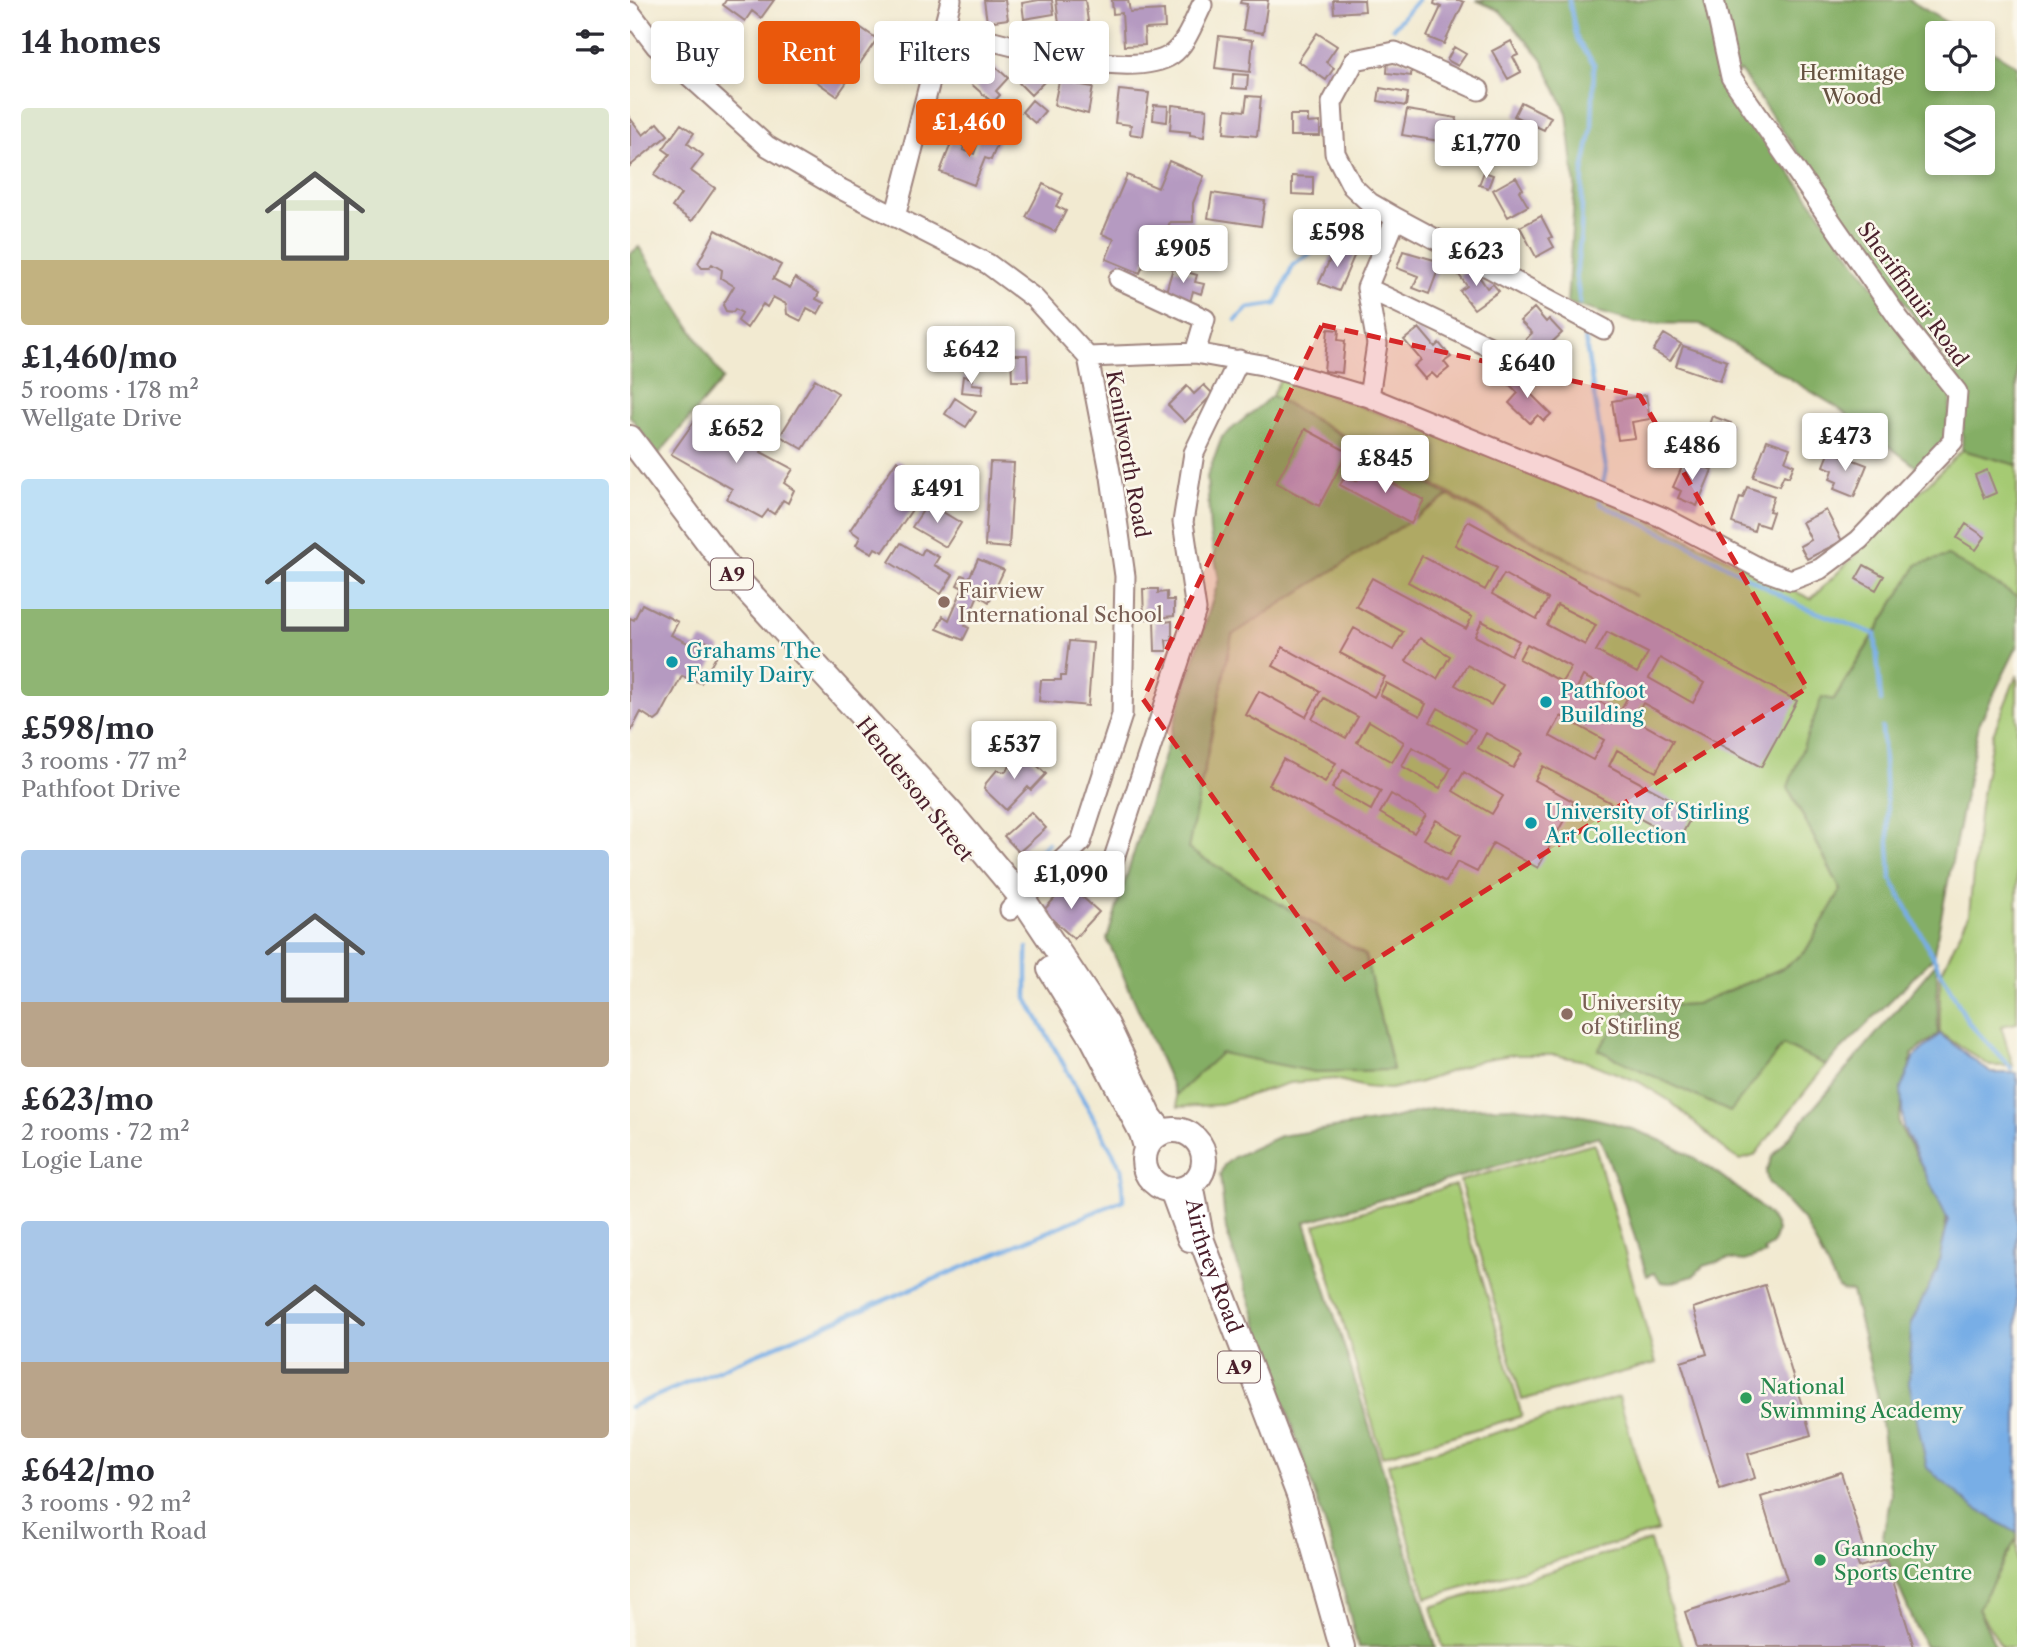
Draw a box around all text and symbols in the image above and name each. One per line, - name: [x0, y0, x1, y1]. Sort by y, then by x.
- chip: Buy: [651, 21, 744, 84]
- chip: Rent: [758, 21, 860, 84]
- chip: Filters: [874, 21, 995, 84]
- chip: New: [1009, 21, 1109, 84]
- map controls: [1925, 21, 1995, 175]
- button: locate: [1925, 21, 1995, 91]
- icon: filters: [571, 23, 609, 61]
- text: 14 homes: [21, 24, 161, 61]
- park label: Hermitage Wood: [1799, 60, 1905, 109]
- pin: £1,460: [912, 100, 1026, 159]
- button: layers: [1925, 105, 1995, 175]
- text: £1,460: [932, 108, 1006, 136]
- pin: £1,770: [1429, 120, 1543, 180]
- text: £1,770: [1451, 129, 1521, 157]
- icon: home: [252, 153, 378, 279]
- pin: £598: [1296, 210, 1378, 269]
- street label: Sheriffmuir Road: [1852, 217, 1974, 371]
- text: £598: [1309, 218, 1365, 246]
- pin: £905: [1142, 226, 1224, 285]
- pin: £623: [1435, 229, 1517, 288]
- text: £905: [1155, 234, 1211, 262]
- text: £623: [1448, 237, 1504, 265]
- pin: £642: [930, 326, 1012, 386]
- text: £642: [943, 335, 999, 363]
- text: £1,460/mo: [21, 339, 177, 376]
- pin: £640: [1486, 340, 1568, 400]
- text: £640: [1498, 349, 1556, 377]
- street label: Kenilworth Road: [1101, 368, 1155, 540]
- text: 5 rooms · 178 m²: [21, 376, 199, 404]
- text: Wellgate Drive: [21, 404, 182, 432]
- pin: £652: [695, 406, 777, 465]
- text: £652: [708, 414, 764, 442]
- pin: £473: [1804, 414, 1886, 473]
- pin: £486: [1651, 422, 1733, 482]
- text: £473: [1818, 422, 1872, 450]
- text: £486: [1663, 431, 1721, 459]
- pin: £845: [1344, 435, 1426, 495]
- text: £845: [1357, 444, 1413, 472]
- pin: £491: [896, 466, 978, 525]
- text: £491: [910, 474, 964, 502]
- icon: home: [252, 524, 378, 650]
- road number: A9: [711, 558, 753, 590]
- place label: Fairview International School: [958, 578, 1163, 627]
- marker: Fairview International School: [936, 594, 952, 610]
- place label: Grahams The Family Dairy: [686, 638, 821, 687]
- marker: Grahams The Family Dairy: [664, 654, 680, 670]
- place label: Pathfoot Building: [1560, 678, 1646, 727]
- marker: Pathfoot Building: [1538, 694, 1554, 710]
- text: £598/mo: [21, 710, 154, 747]
- street label: Henderson Street: [851, 712, 979, 867]
- pin: £537: [973, 722, 1055, 781]
- text: £537: [987, 730, 1041, 758]
- text: 3 rooms · 77 m²: [21, 747, 187, 775]
- text: Pathfoot Drive: [21, 775, 181, 803]
- place label: University of Stirling Art Collection: [1544, 799, 1750, 848]
- marker: University of Stirling Art Collection: [1523, 815, 1539, 831]
- pin: £1,090: [1014, 852, 1128, 911]
- text: £1,090: [1034, 860, 1108, 888]
- icon: home: [252, 895, 378, 1021]
- place label: University of Stirling: [1581, 990, 1682, 1039]
- marker: University of Stirling: [1559, 1006, 1575, 1022]
- text: £623/mo: [21, 1081, 154, 1118]
- text: 2 rooms · 72 m²: [21, 1118, 190, 1146]
- text: Logie Lane: [21, 1146, 143, 1174]
- street label: Airthrey Road: [1181, 1195, 1248, 1336]
- icon: home: [252, 1266, 378, 1392]
- road number: A9: [1218, 1352, 1260, 1382]
- place label: National Swimming Academy: [1760, 1374, 1964, 1423]
- marker: National Swimming Academy: [1738, 1390, 1754, 1406]
- text: £642/mo: [21, 1452, 155, 1489]
- text: 3 rooms · 92 m²: [21, 1489, 191, 1517]
- text: Kenilworth Road: [21, 1517, 207, 1545]
- place label: Gannochy Sports Centre: [1834, 1536, 1972, 1585]
- marker: Gannochy Sports Centre: [1812, 1552, 1828, 1568]

